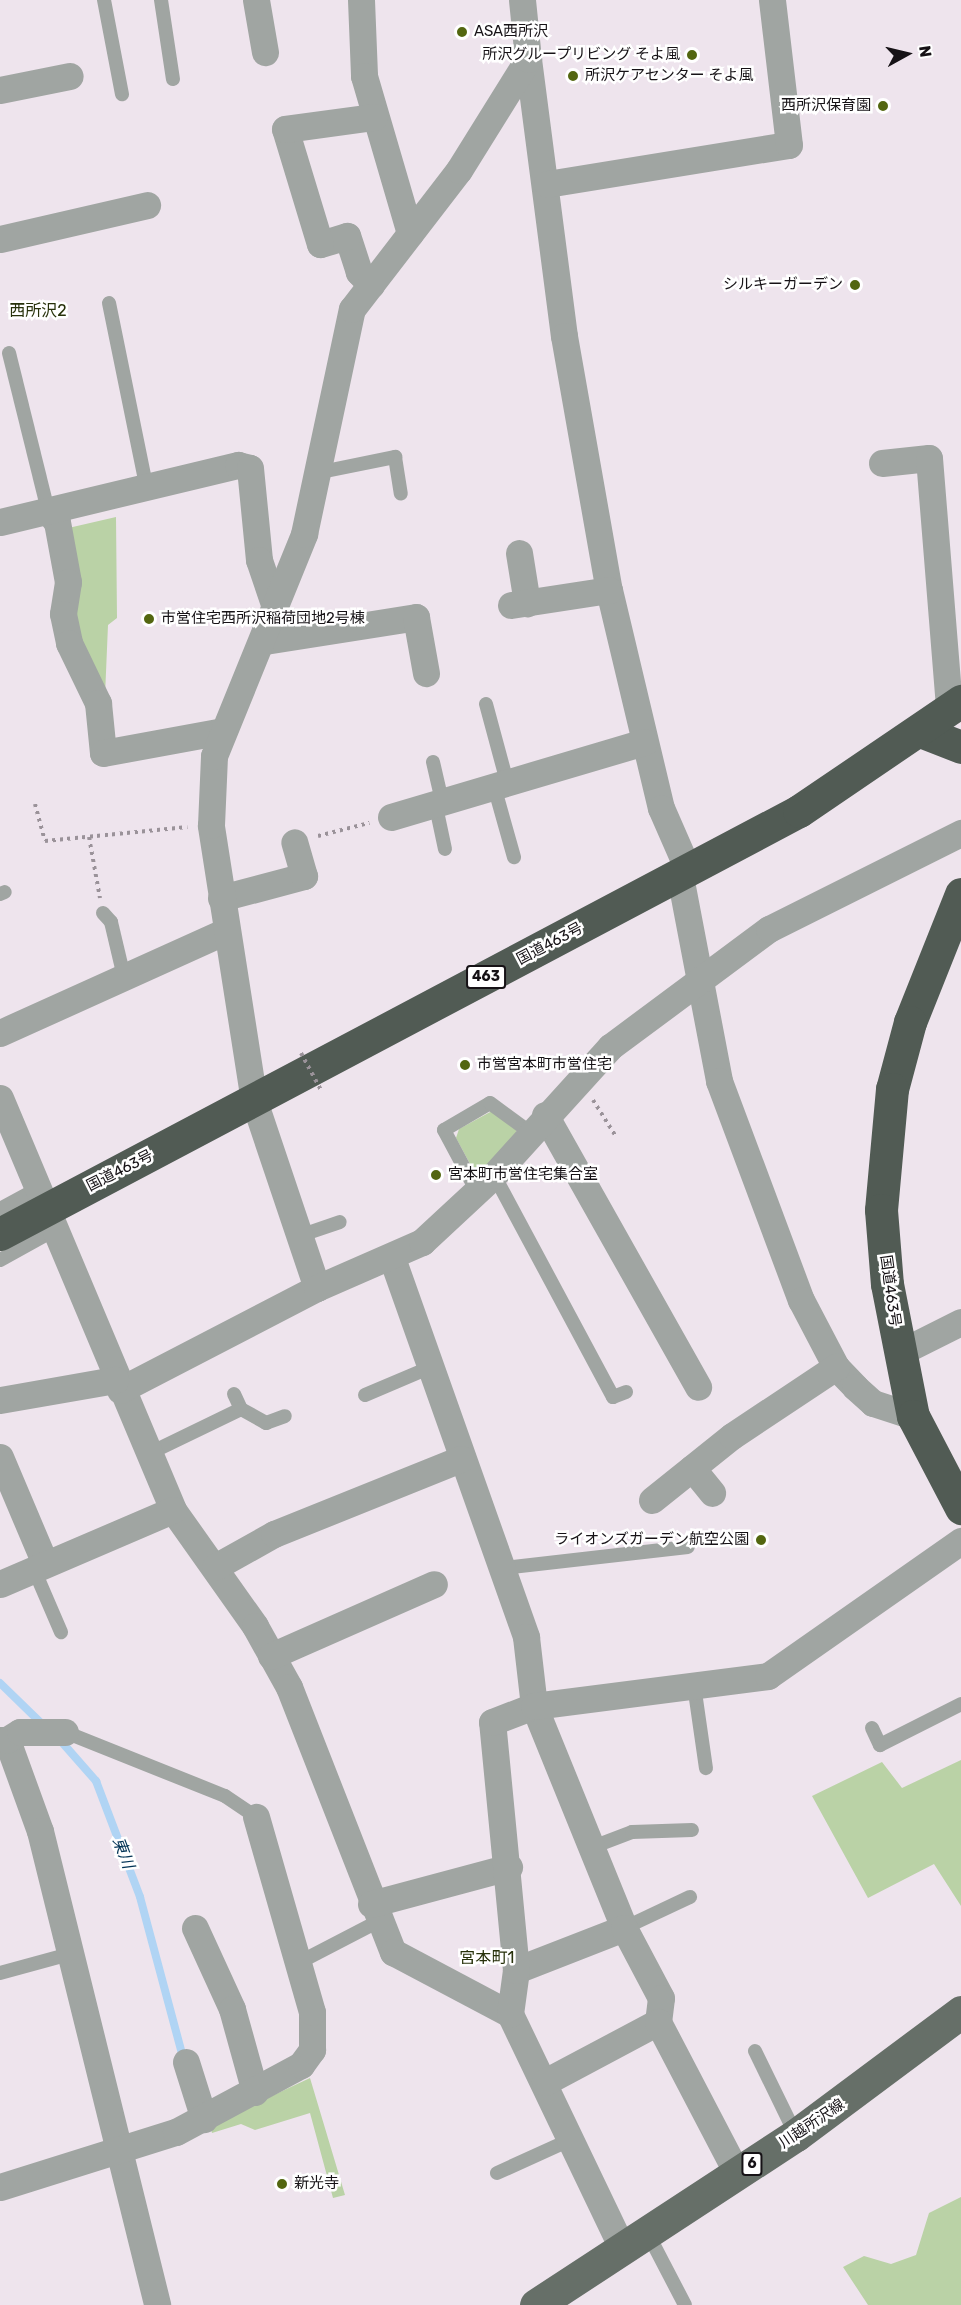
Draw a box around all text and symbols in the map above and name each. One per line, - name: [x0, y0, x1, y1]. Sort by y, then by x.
- place label: ASA西所沢: [474, 23, 548, 41]
- north arrow: [877, 24, 937, 84]
- marker: ASA西所沢: [455, 25, 469, 39]
- text: N: [915, 44, 936, 58]
- place label: 所沢グループリビング そよ風: [481, 46, 680, 64]
- marker: 所沢グループリビング そよ風: [685, 48, 699, 62]
- place label: 所沢ケアセンター そよ風: [585, 67, 754, 85]
- marker: 所沢ケアセンター そよ風: [566, 69, 580, 83]
- place label: 西所沢保育園: [781, 97, 871, 115]
- marker: 西所沢保育園: [876, 99, 890, 113]
- place label: シルキーガーデン: [723, 276, 843, 294]
- marker: シルキーガーデン: [848, 278, 862, 292]
- district label: 西所沢2: [9, 301, 67, 321]
- place label: 市営住宅西所沢稲荷団地2号棟: [161, 610, 365, 628]
- marker: 市営住宅西所沢稲荷団地2号棟: [142, 612, 156, 626]
- street label: 国道463号: [514, 919, 586, 969]
- road number: 463: [465, 966, 507, 988]
- place label: 市営宮本町市営住宅: [477, 1056, 612, 1074]
- marker: 市営宮本町市営住宅: [458, 1058, 472, 1072]
- street label: 国道463号: [84, 1147, 156, 1195]
- place label: 宮本町市営住宅集合室: [448, 1166, 598, 1184]
- marker: 宮本町市営住宅集合室: [429, 1168, 443, 1182]
- street label: 国道463号: [876, 1254, 904, 1328]
- place label: ライオンズガーデン航空公園: [554, 1531, 749, 1549]
- marker: ライオンズガーデン航空公園: [754, 1533, 768, 1547]
- water label: 東川: [108, 1835, 138, 1871]
- district label: 宮本町1: [460, 1948, 514, 1968]
- street label: 川越所沢線: [776, 2096, 848, 2152]
- road number: 6: [740, 2153, 764, 2175]
- place label: 新光寺: [294, 2175, 339, 2193]
- marker: 新光寺: [275, 2177, 289, 2191]

